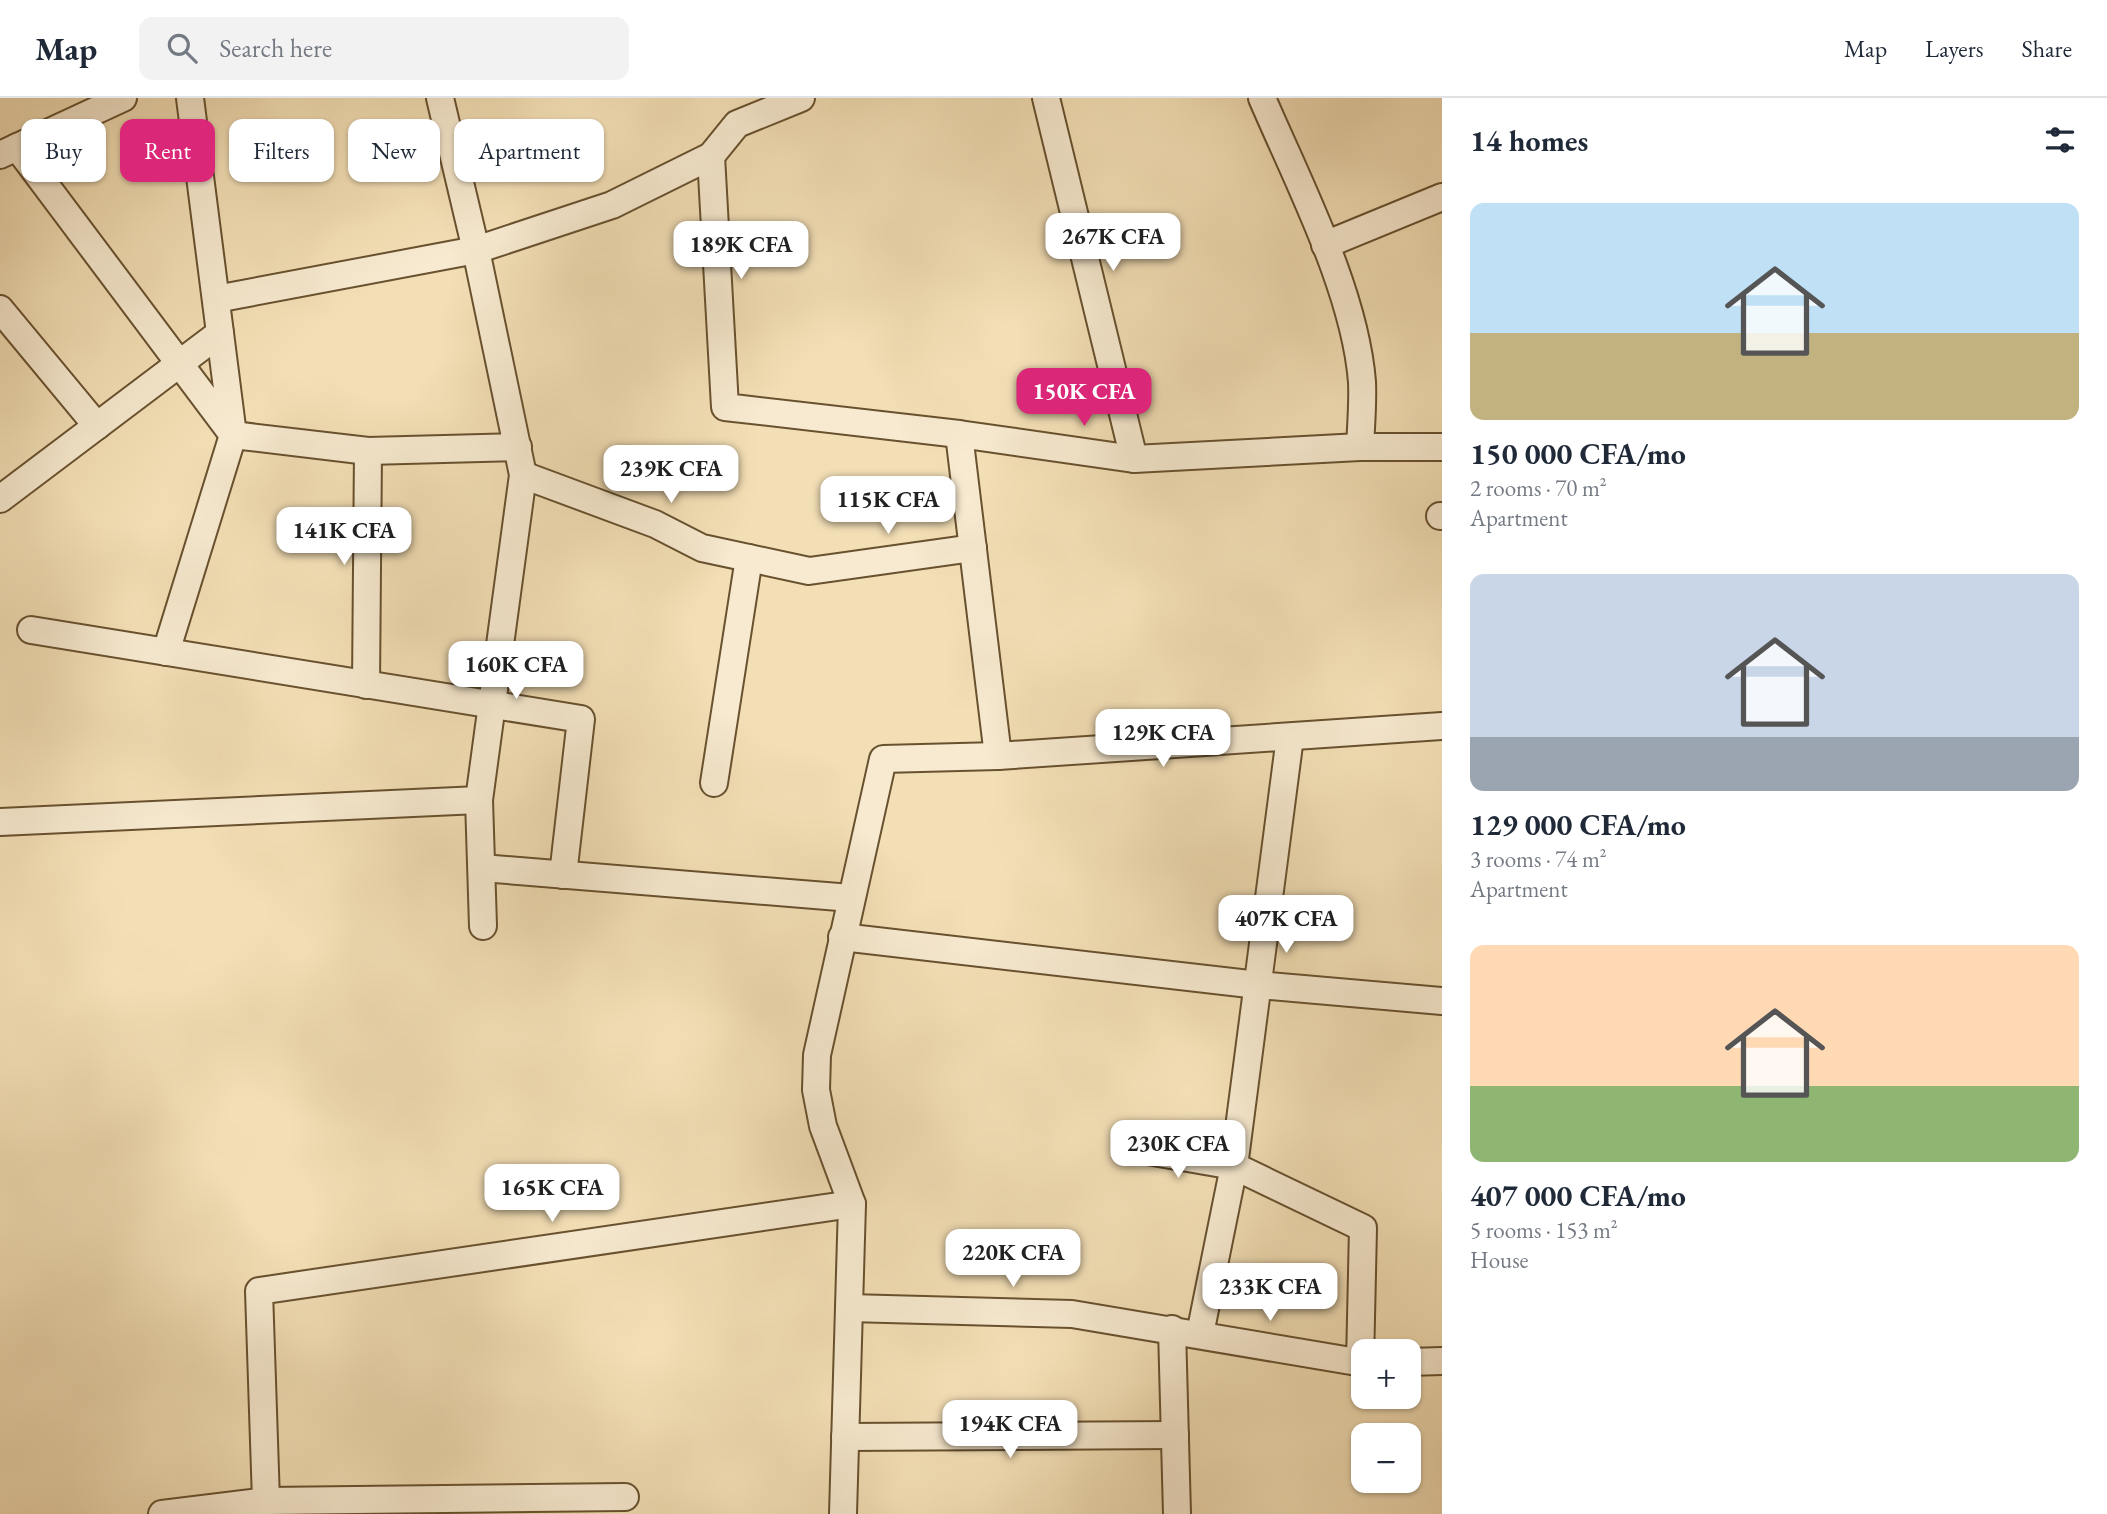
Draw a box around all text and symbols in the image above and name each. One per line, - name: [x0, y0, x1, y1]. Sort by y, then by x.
- search box: [139, 17, 629, 80]
- text: Map: [35, 27, 97, 70]
- icon: search: [163, 29, 201, 67]
- text: Search here: [219, 31, 332, 65]
- text: Map: [1844, 33, 1887, 64]
- text: Layers: [1925, 33, 1984, 64]
- text: Share: [2022, 33, 2072, 64]
- chip: Buy: [21, 119, 106, 182]
- chip: Rent: [120, 119, 215, 182]
- chip: Filters: [229, 119, 334, 182]
- chip: New: [348, 119, 440, 182]
- chip: Apartment: [454, 119, 604, 182]
- text: 14 homes: [1470, 121, 1588, 160]
- icon: filters: [2041, 121, 2079, 159]
- pin: 267K CFA: [1041, 214, 1185, 273]
- text: 267K CFA: [1061, 221, 1165, 251]
- pin: 189K CFA: [669, 222, 813, 281]
- text: 189K CFA: [689, 229, 793, 259]
- icon: home: [1712, 248, 1838, 374]
- pin: 150K CFA: [1012, 368, 1156, 428]
- text: 150K CFA: [1032, 376, 1136, 406]
- text: 150 000 CFA/mo: [1470, 434, 1686, 473]
- pin: 239K CFA: [599, 446, 743, 505]
- text: 239K CFA: [619, 453, 723, 483]
- text: 2 rooms · 70 m²: [1470, 473, 1607, 503]
- pin: 115K CFA: [816, 476, 960, 536]
- text: 115K CFA: [836, 484, 940, 514]
- text: Apartment: [1470, 503, 1568, 533]
- pin: 141K CFA: [272, 508, 416, 567]
- text: 141K CFA: [292, 515, 396, 545]
- icon: home: [1712, 619, 1838, 745]
- pin: 160K CFA: [444, 642, 588, 701]
- text: 160K CFA: [464, 649, 568, 679]
- pin: 129K CFA: [1091, 710, 1235, 769]
- text: 129K CFA: [1111, 717, 1215, 747]
- text: 129 000 CFA/mo: [1470, 805, 1686, 844]
- text: 3 rooms · 74 m²: [1470, 844, 1607, 874]
- text: Apartment: [1470, 874, 1568, 904]
- pin: 407K CFA: [1214, 896, 1358, 955]
- text: 407K CFA: [1234, 903, 1338, 933]
- icon: home: [1712, 990, 1838, 1116]
- pin: 230K CFA: [1106, 1121, 1250, 1180]
- text: 230K CFA: [1126, 1128, 1230, 1158]
- pin: 165K CFA: [480, 1164, 624, 1224]
- text: 165K CFA: [500, 1172, 604, 1202]
- text: 407 000 CFA/mo: [1470, 1176, 1686, 1215]
- text: 5 rooms · 153 m²: [1470, 1215, 1618, 1245]
- pin: 220K CFA: [941, 1230, 1085, 1289]
- text: 220K CFA: [961, 1237, 1065, 1267]
- text: House: [1470, 1245, 1529, 1275]
- pin: 233K CFA: [1198, 1264, 1342, 1323]
- text: 233K CFA: [1218, 1271, 1322, 1301]
- map controls: [1351, 1339, 1421, 1493]
- button: +: [1351, 1339, 1421, 1409]
- pin: 194K CFA: [938, 1400, 1082, 1460]
- text: 194K CFA: [958, 1408, 1062, 1438]
- button: −: [1351, 1423, 1421, 1493]

